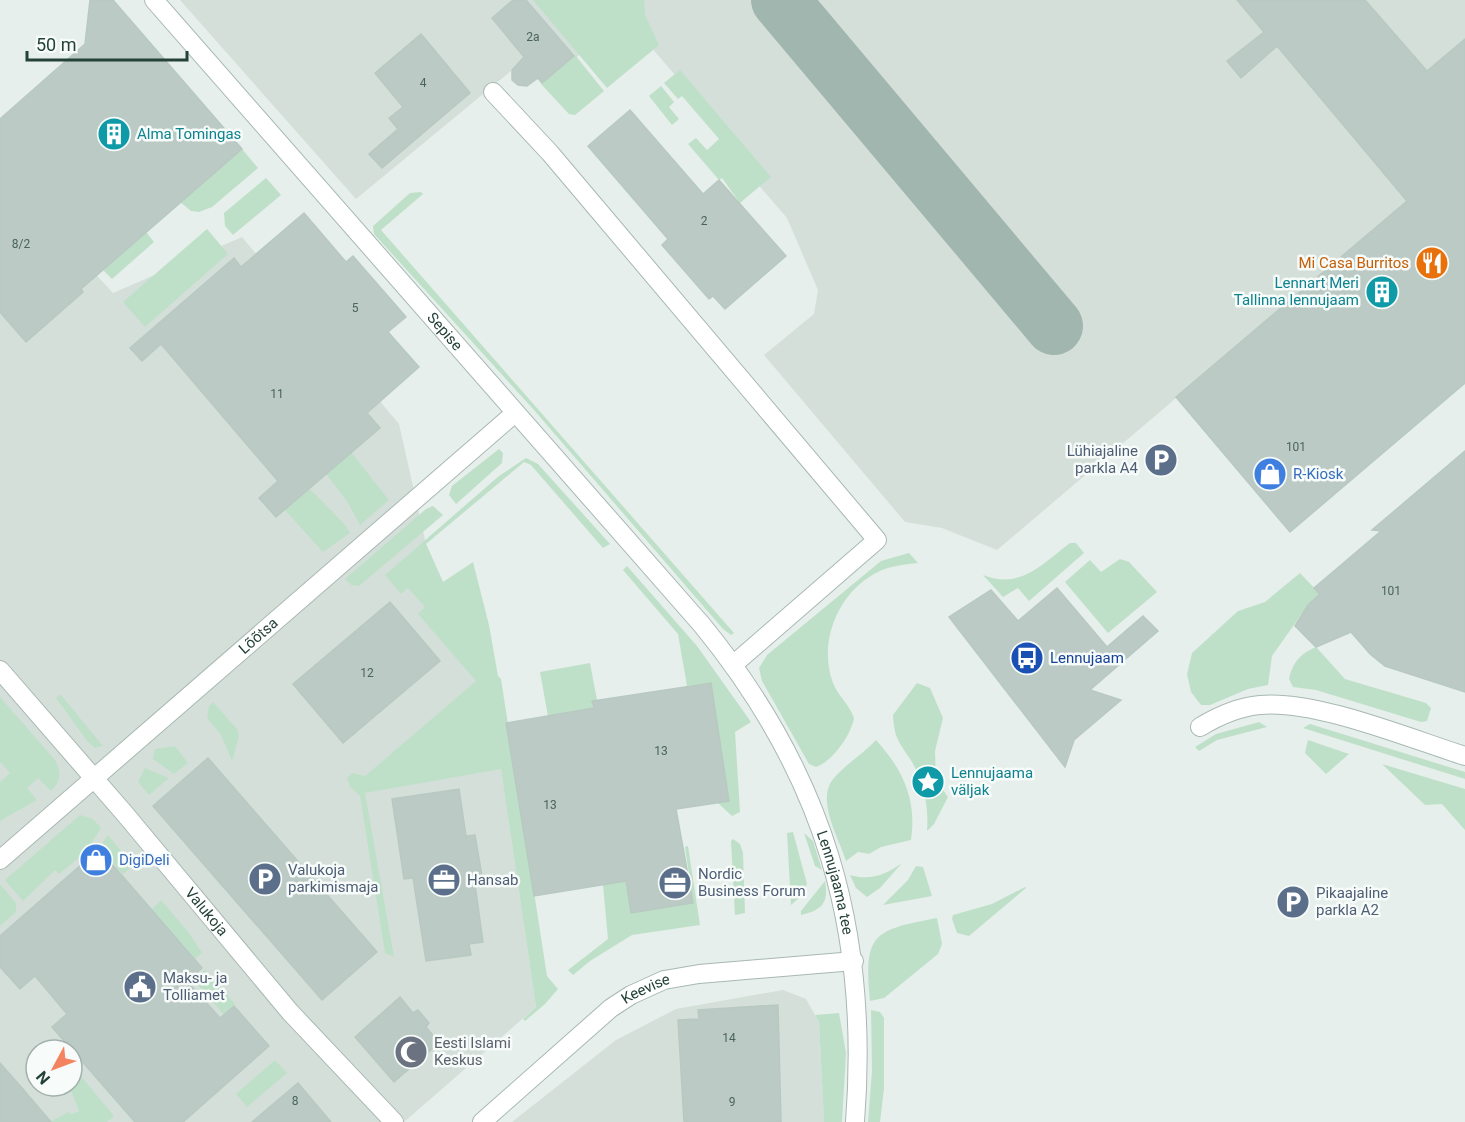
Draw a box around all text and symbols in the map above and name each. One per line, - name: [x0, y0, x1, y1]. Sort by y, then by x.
- scale bar: [27, 24, 188, 62]
- house number: 2a: [526, 30, 540, 44]
- text: 50 m: [36, 34, 76, 55]
- house number: 4: [420, 76, 427, 90]
- building icon: Alma Tomingas: [96, 116, 132, 152]
- place label: Alma Tomingas: [137, 125, 241, 143]
- house number: 2: [701, 214, 708, 228]
- house number: 8/2: [12, 237, 30, 251]
- restaurant icon: Mi Casa Burritos: [1414, 245, 1450, 281]
- place label: Mi Casa Burritos: [1299, 254, 1409, 272]
- place label: Lennart Meri Tallinna lennujaam: [1234, 274, 1359, 309]
- building icon: Lennart Meri Tallinna lennujaam: [1364, 274, 1400, 310]
- house number: 5: [352, 301, 359, 315]
- street label: Sepise: [423, 309, 466, 354]
- house number: 11: [270, 387, 284, 401]
- house number: 101: [1286, 440, 1306, 454]
- place label: Lühiajaline parkla A4: [1067, 442, 1139, 477]
- parking icon: Lühiajaline parkla A4: [1143, 442, 1179, 478]
- shop icon: R-Kiosk: [1252, 456, 1288, 492]
- place label: R-Kiosk: [1293, 465, 1344, 483]
- house number: 101: [1381, 584, 1401, 598]
- street label: Lõõtsa: [235, 614, 282, 658]
- bus stop icon: Lennujaam: [1009, 640, 1045, 676]
- place label: Lennujaam: [1050, 649, 1124, 667]
- house number: 12: [360, 666, 374, 680]
- house number: 13: [654, 744, 668, 758]
- place icon: Lennujaama väljak: [910, 764, 946, 800]
- place label: Lennujaama väljak: [951, 764, 1033, 799]
- house number: 13: [543, 798, 557, 812]
- street label: Lennujaama tee: [813, 828, 857, 936]
- shop icon: DigiDeli: [78, 842, 114, 878]
- place label: DigiDeli: [119, 851, 170, 869]
- parking icon: Valukoja parkimismaja: [247, 861, 283, 897]
- place label: Valukoja parkimismaja: [288, 861, 379, 896]
- office icon: Hansab: [426, 862, 462, 898]
- office icon: Nordic Business Forum: [657, 865, 693, 901]
- place label: Nordic Business Forum: [698, 865, 806, 900]
- place label: Hansab: [467, 871, 518, 889]
- street label: Valukoja: [181, 884, 232, 940]
- parking icon: Pikaajaline parkla A2: [1275, 884, 1311, 920]
- place label: Pikaajaline parkla A2: [1316, 884, 1388, 919]
- public building icon: Maksu- ja Tolliamet: [122, 969, 158, 1005]
- place label: Maksu- ja Tolliamet: [163, 969, 227, 1004]
- street label: Keevise: [618, 970, 671, 1008]
- house number: 14: [722, 1031, 736, 1045]
- mosque icon: Eesti Islami Keskus: [393, 1034, 429, 1070]
- place label: Eesti Islami Keskus: [434, 1034, 511, 1069]
- north arrow: [24, 1038, 84, 1098]
- text: N: [32, 1067, 54, 1088]
- house number: 8: [292, 1094, 299, 1108]
- house number: 9: [729, 1095, 735, 1109]

